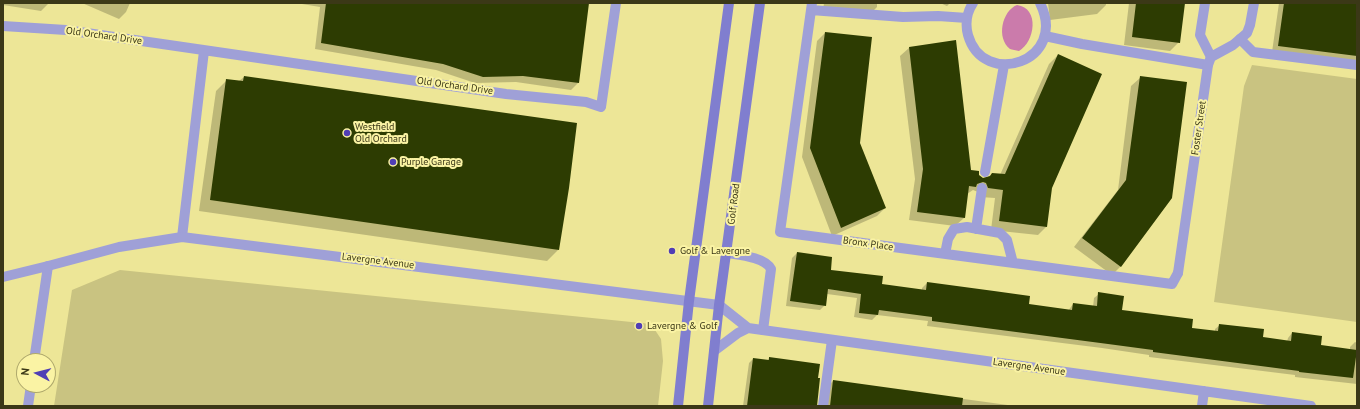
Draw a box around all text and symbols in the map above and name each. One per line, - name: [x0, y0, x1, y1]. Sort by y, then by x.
- street label: Old Orchard Drive: [65, 25, 143, 47]
- street label: Old Orchard Drive: [416, 75, 494, 97]
- street label: Foster Street: [1189, 100, 1209, 156]
- place label: Westfield Old Orchard: [355, 121, 407, 144]
- marker: Westfield Old Orchard: [342, 128, 352, 138]
- place label: Purple Garage: [401, 156, 461, 168]
- marker: Purple Garage: [388, 157, 398, 167]
- street label: Golf Road: [726, 183, 742, 225]
- street label: Bronx Place: [842, 235, 894, 253]
- place label: Golf & Lavergne: [680, 245, 750, 257]
- marker: Golf & Lavergne: [667, 246, 677, 256]
- street label: Lavergne Avenue: [341, 251, 415, 271]
- place label: Lavergne & Golf: [647, 320, 717, 332]
- marker: Lavergne & Golf: [634, 321, 644, 331]
- north arrow: [16, 353, 56, 393]
- street label: Lavergne Avenue: [992, 356, 1066, 378]
- text: N: [18, 367, 32, 376]

